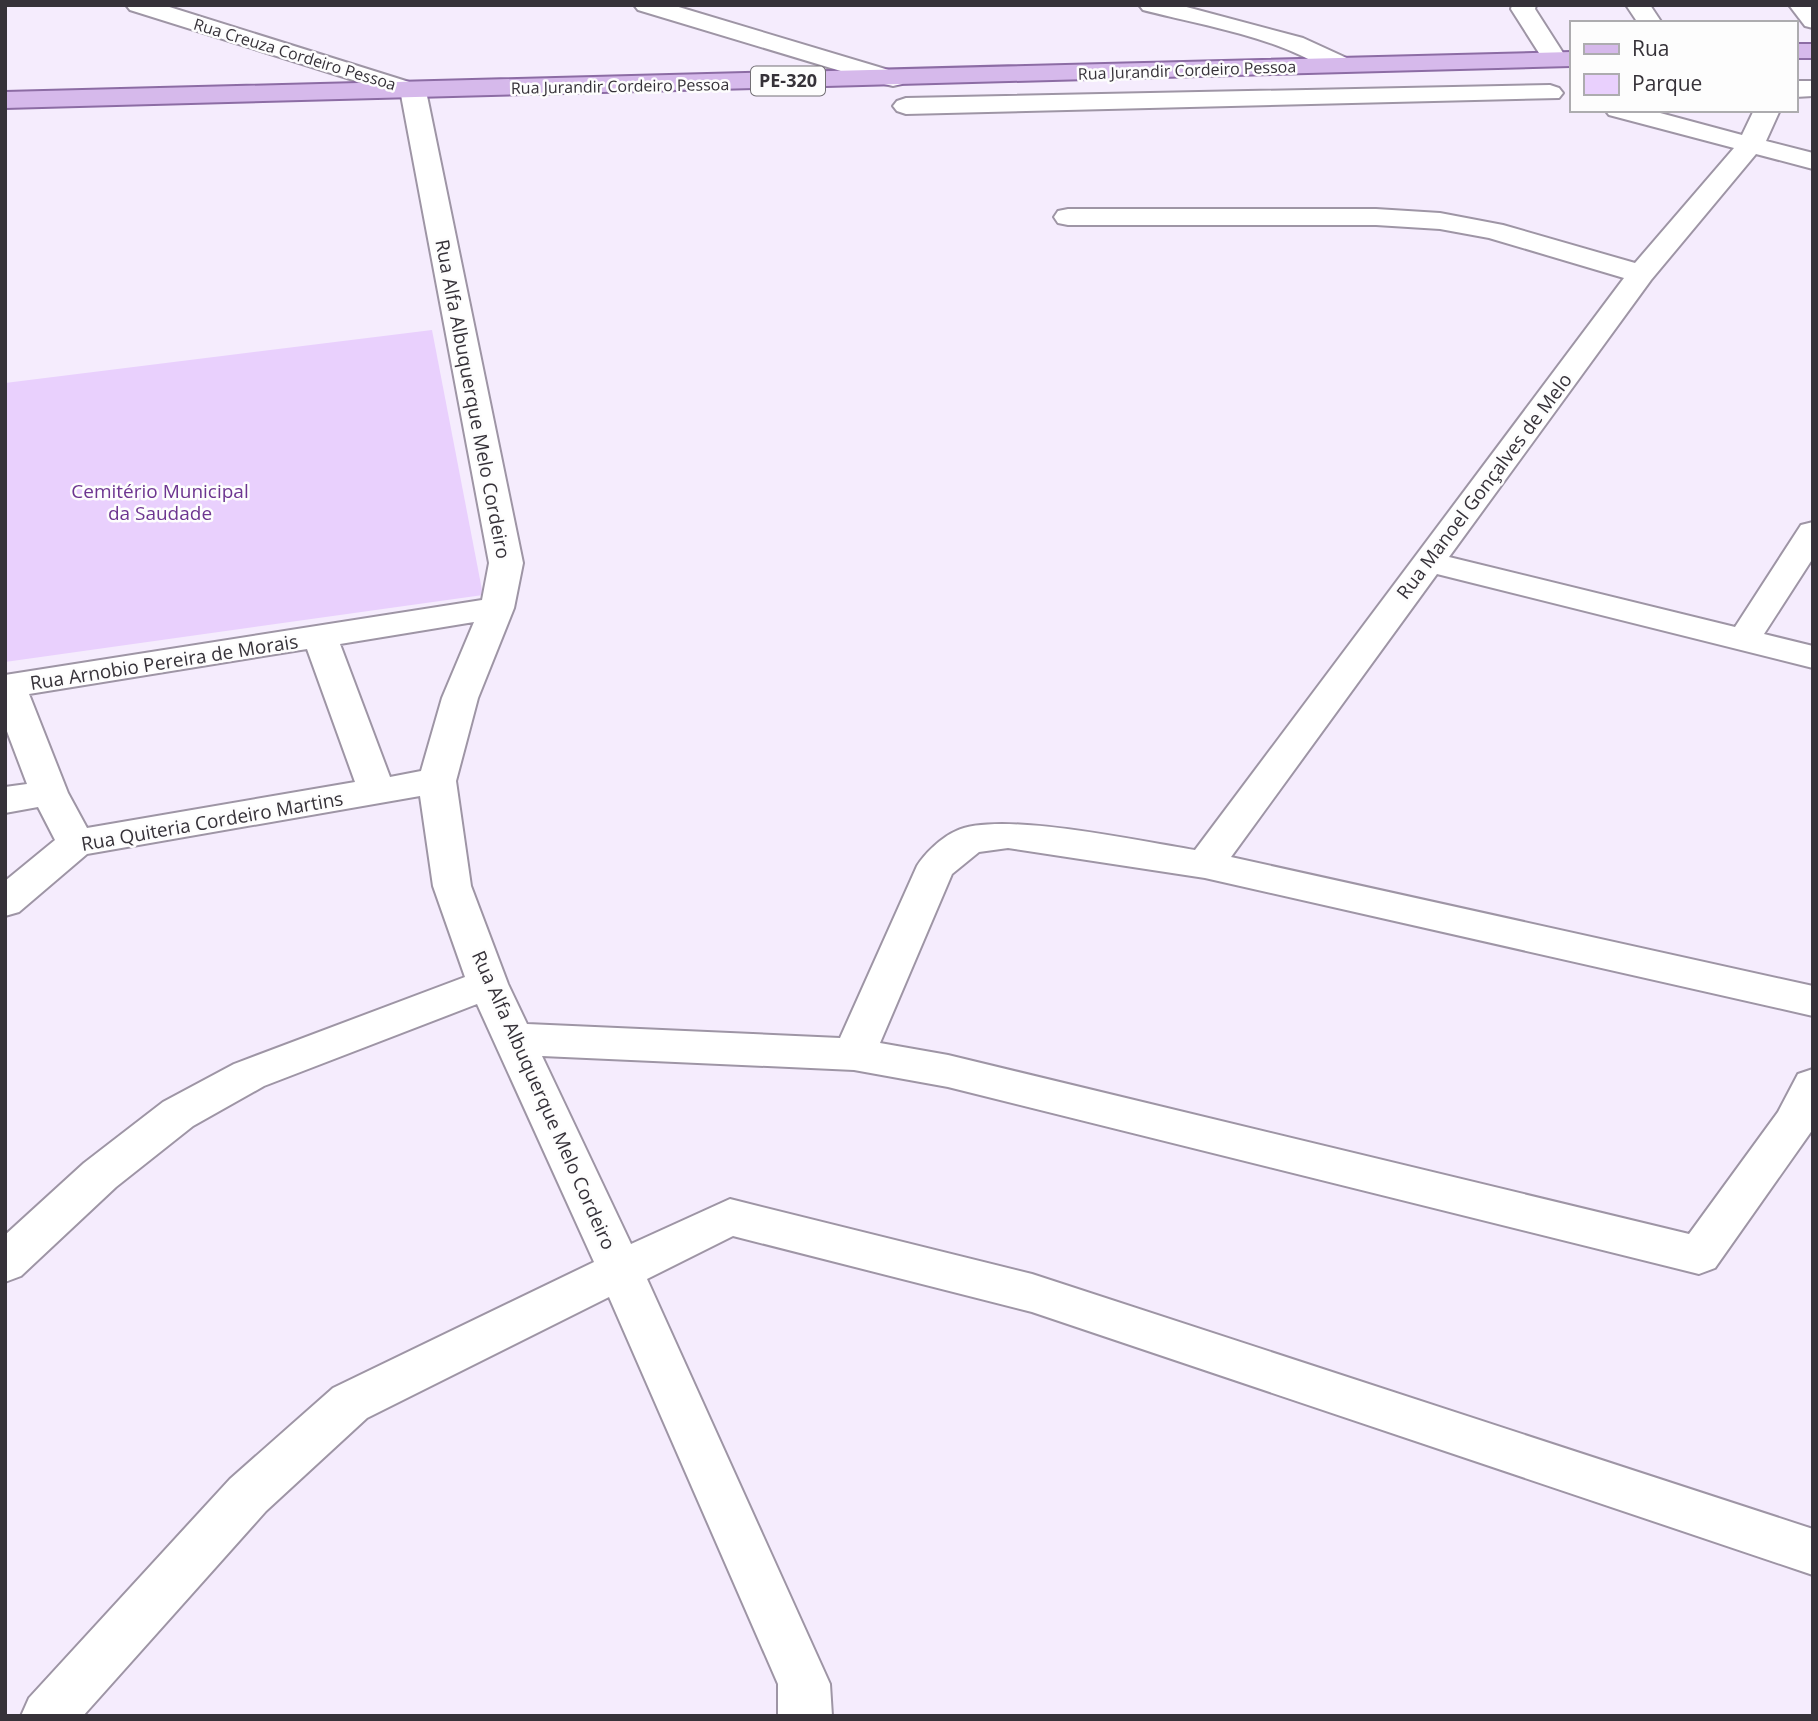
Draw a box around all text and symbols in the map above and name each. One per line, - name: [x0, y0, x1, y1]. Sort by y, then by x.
- street label: Rua Creuza Cordeiro Pessoa: [191, 13, 399, 95]
- legend: [1570, 21, 1797, 112]
- text: Rua: [1632, 34, 1670, 62]
- street label: Rua Jurandir Cordeiro Pessoa: [1078, 55, 1296, 85]
- road number: PE-320: [751, 66, 825, 96]
- text: Parque: [1632, 69, 1702, 97]
- street label: Rua Jurandir Cordeiro Pessoa: [511, 73, 729, 99]
- street label: Rua Alfa Albuquerque Melo Cordeiro: [429, 237, 517, 561]
- street label: Rua Manoel Gonçalves de Melo: [1390, 368, 1578, 604]
- park label: Cemitério Municipal da Saudade: [71, 478, 249, 526]
- street label: Rua Arnobio Pereira de Morais: [28, 628, 300, 696]
- street label: Rua Quiteria Cordeiro Martins: [79, 785, 345, 857]
- street label: Rua Alfa Albuquerque Melo Cordeiro: [466, 946, 622, 1254]

